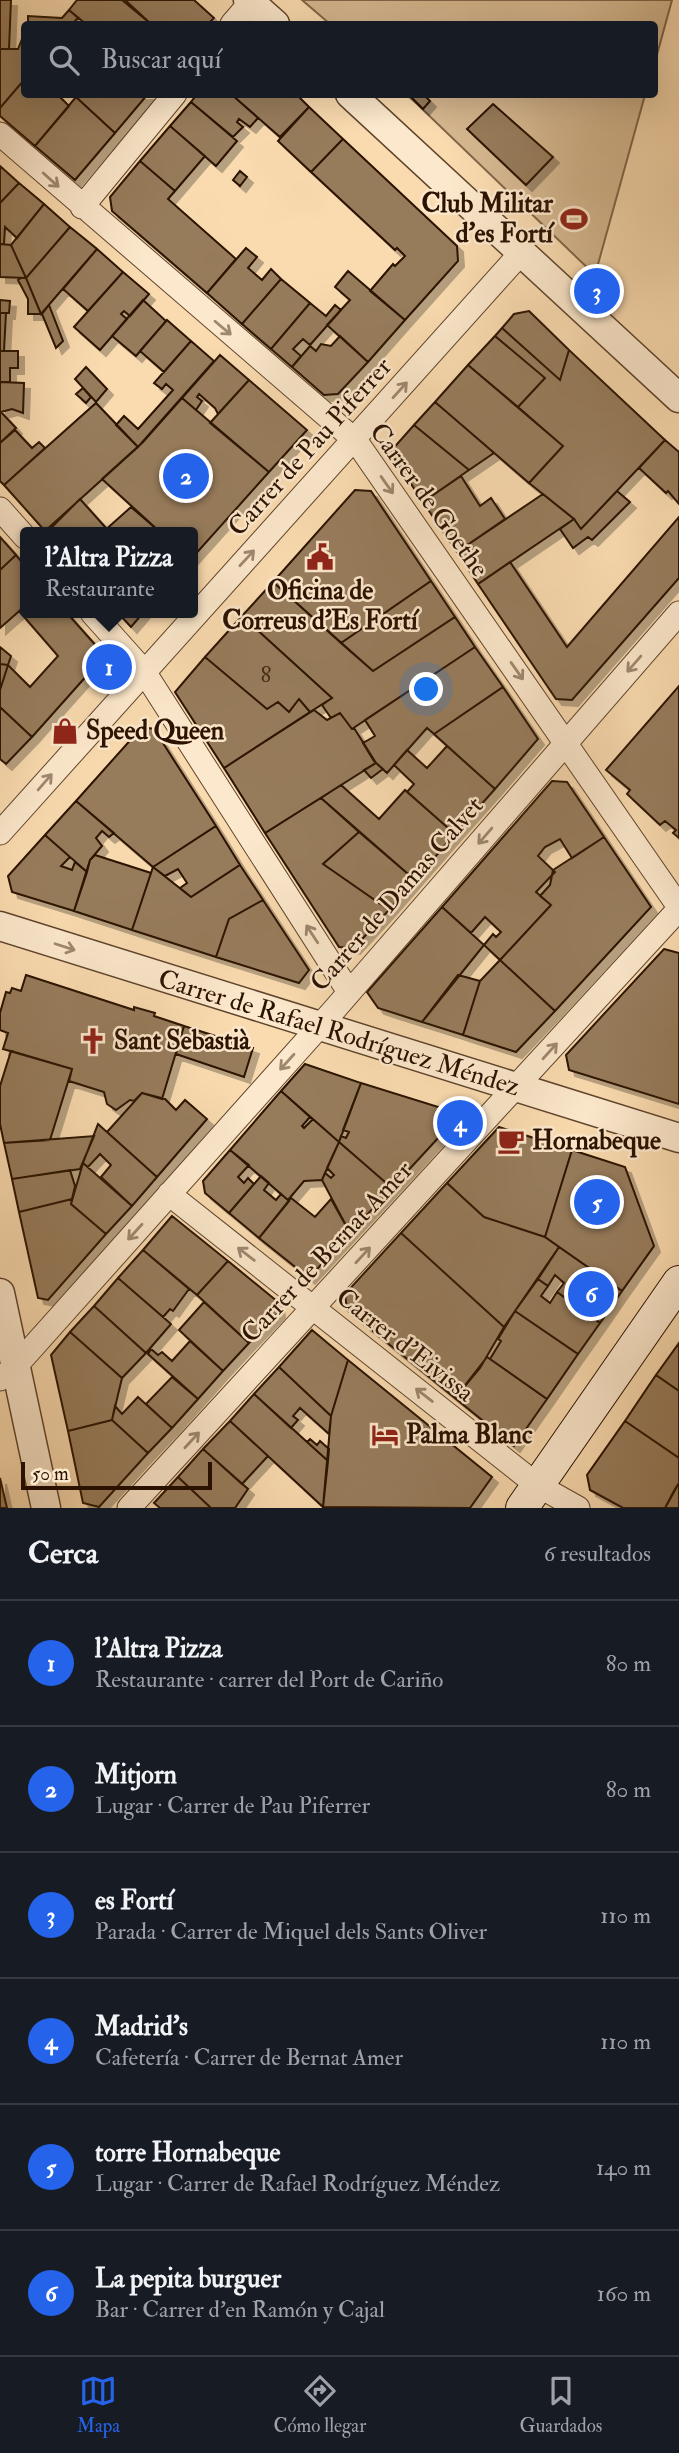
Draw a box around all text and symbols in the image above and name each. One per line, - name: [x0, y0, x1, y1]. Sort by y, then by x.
- search box: [21, 21, 658, 98]
- icon: search: [45, 41, 83, 79]
- text: Buscar aquí: [101, 44, 221, 76]
- one-way arrow: [42, 171, 59, 188]
- place label: Club Militar d'es Fortí: [422, 188, 555, 250]
- sports icon: Club Militar d'es Fortí: [559, 204, 589, 234]
- pin: 3: [574, 265, 620, 317]
- one-way arrow: [214, 320, 232, 336]
- street label: Carrer de Pau Piferrer: [221, 351, 399, 543]
- one-way arrow: [392, 382, 408, 400]
- street label: Carrer de Goethe: [362, 417, 496, 583]
- pin: 2: [163, 450, 209, 502]
- one-way arrow: [379, 475, 394, 494]
- popup: [20, 527, 198, 618]
- text: l'Altra Pizza: [45, 542, 173, 574]
- public building icon: Oficina de Correus d'Es Fortí: [305, 542, 335, 572]
- one-way arrow: [238, 550, 255, 567]
- text: Restaurante: [45, 574, 155, 603]
- place label: Oficina de Correus d'Es Fortí: [222, 575, 420, 637]
- pin: 1: [86, 641, 132, 693]
- one-way arrow: [626, 655, 642, 673]
- house number: 8: [261, 660, 272, 689]
- one-way arrow: [510, 661, 524, 680]
- your location: [409, 672, 443, 706]
- place label: Speed Queen: [86, 715, 225, 748]
- shop icon: Speed Queen: [50, 716, 80, 746]
- one-way arrow: [37, 773, 53, 791]
- street label: Carrer de Damas Calvet: [304, 790, 490, 998]
- one-way arrow: [477, 826, 493, 844]
- one-way arrow: [305, 925, 319, 945]
- one-way arrow: [54, 941, 76, 954]
- street label: Carrer de Rafael Rodríguez Méndez: [154, 963, 524, 1103]
- place label: Sant Sebastià: [114, 1025, 251, 1057]
- church icon: Sant Sebastià: [78, 1026, 108, 1056]
- one-way arrow: [542, 1043, 558, 1061]
- one-way arrow: [279, 1053, 295, 1071]
- pin: 4: [437, 1097, 483, 1149]
- place label: Hornabeque: [532, 1125, 661, 1158]
- cafe icon: Hornabeque: [496, 1126, 526, 1156]
- street label: Carrer de Bernat Amer: [235, 1154, 420, 1350]
- pin: 5: [574, 1176, 620, 1228]
- one-way arrow: [127, 1223, 143, 1241]
- one-way arrow: [355, 1246, 371, 1264]
- one-way arrow: [237, 1247, 255, 1262]
- pin: 6: [568, 1268, 614, 1320]
- street label: Carrer d'Eivissa: [330, 1281, 481, 1409]
- one-way arrow: [416, 1388, 434, 1403]
- place label: Palma Blanc: [406, 1419, 533, 1451]
- hotel icon: Palma Blanc: [370, 1420, 400, 1450]
- one-way arrow: [184, 1431, 200, 1449]
- scale bar: [21, 1459, 212, 1491]
- text: 50 m: [32, 1462, 69, 1486]
- text: Cerca: [28, 1535, 98, 1572]
- text: 6 resultados: [544, 1539, 651, 1568]
- text: l'Altra Pizza: [95, 1633, 222, 1665]
- text: 1: [47, 1649, 55, 1678]
- text: 80 m: [606, 1649, 651, 1678]
- text: Restaurante · carrer del Port de Cariño: [95, 1665, 443, 1694]
- text: Mitjorn: [95, 1759, 177, 1791]
- text: 2: [45, 1775, 57, 1804]
- text: 80 m: [606, 1775, 651, 1804]
- text: Lugar · Carrer de Pau Piferrer: [95, 1791, 370, 1820]
- text: es Fortí: [95, 1885, 173, 1917]
- text: 3: [47, 1901, 55, 1930]
- text: 110 m: [600, 1901, 651, 1930]
- text: Parada · Carrer de Miquel dels Sants Oliver: [95, 1917, 487, 1946]
- text: Madrid's: [95, 2011, 188, 2043]
- text: 4: [45, 2027, 57, 2056]
- text: 110 m: [600, 2027, 651, 2056]
- text: Cafetería · Carrer de Bernat Amer: [95, 2043, 403, 2072]
- text: torre Hornabeque: [95, 2137, 280, 2169]
- text: 5: [46, 2153, 56, 2182]
- text: 140 m: [596, 2153, 651, 2182]
- text: Lugar · Carrer de Rafael Rodríguez Méndez: [95, 2169, 500, 2198]
- text: La pepita burguer: [95, 2263, 281, 2295]
- text: 6: [45, 2279, 57, 2308]
- text: 160 m: [597, 2279, 651, 2308]
- text: Bar · Carrer d'en Ramón y Cajal: [95, 2295, 385, 2324]
- tab: Mapa: [77, 2372, 120, 2438]
- tab: Cómo llegar: [273, 2372, 366, 2438]
- tab: Guardados: [520, 2372, 602, 2438]

